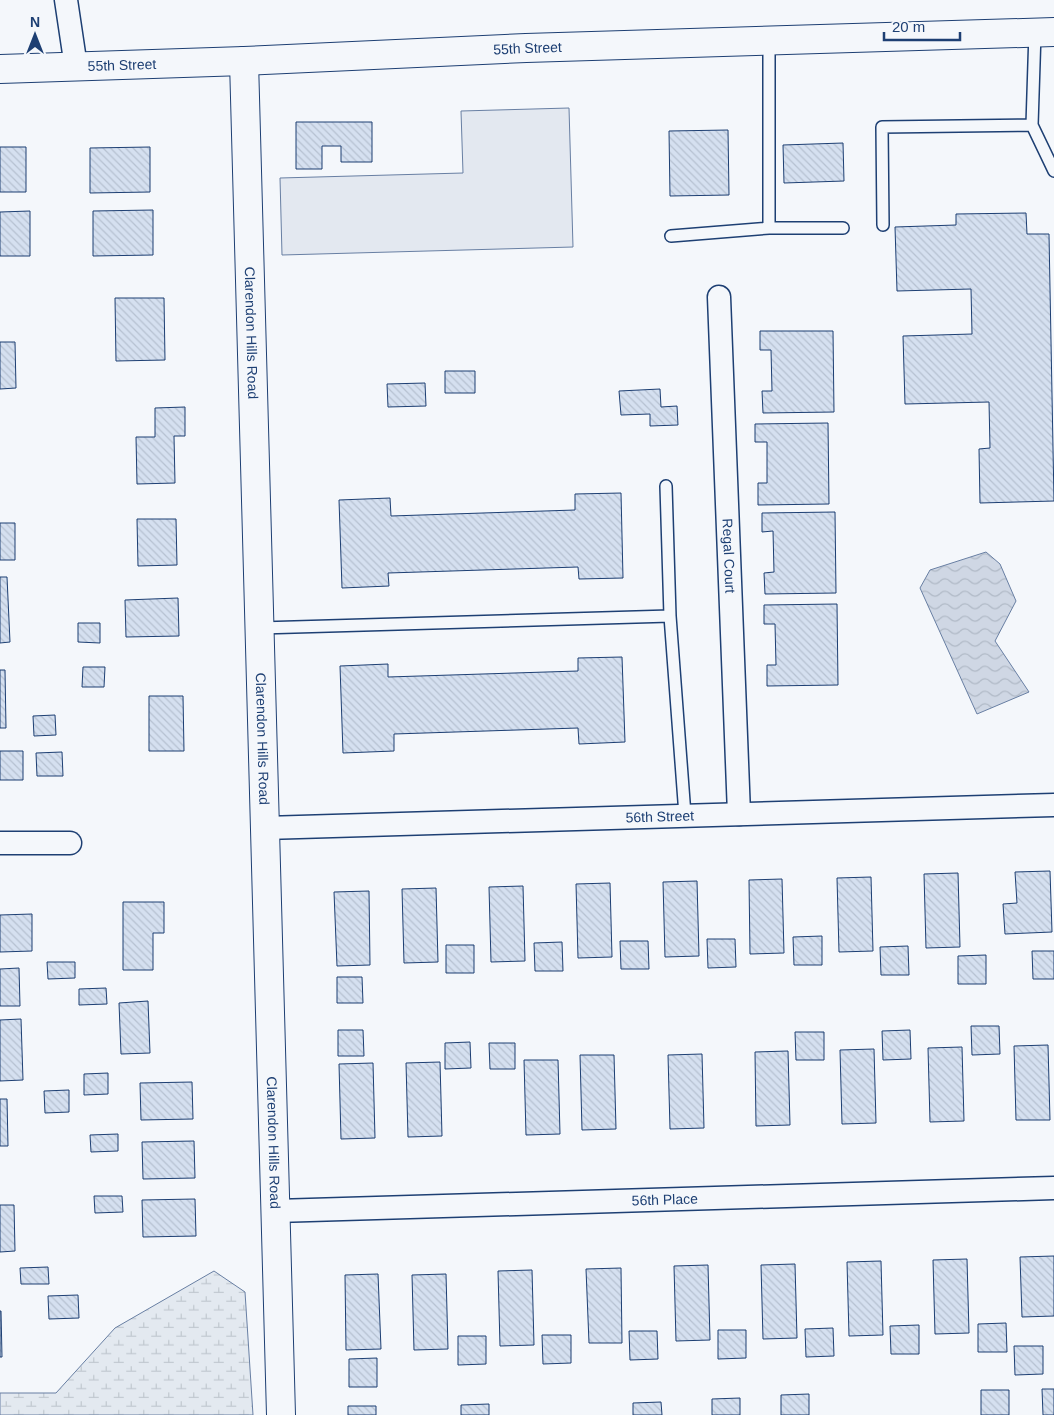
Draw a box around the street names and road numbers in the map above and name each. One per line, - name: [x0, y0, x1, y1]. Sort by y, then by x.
- street label: 55th Street: [493, 39, 562, 57]
- street label: 55th Street: [87, 56, 157, 74]
- street label: Clarendon Hills Road: [242, 266, 261, 399]
- street label: Regal Court: [720, 518, 738, 594]
- street label: Clarendon Hills Road: [253, 672, 272, 805]
- street label: 56th Street: [625, 807, 694, 825]
- street label: Clarendon Hills Road: [264, 1076, 283, 1209]
- street label: 56th Place: [631, 1191, 698, 1208]

